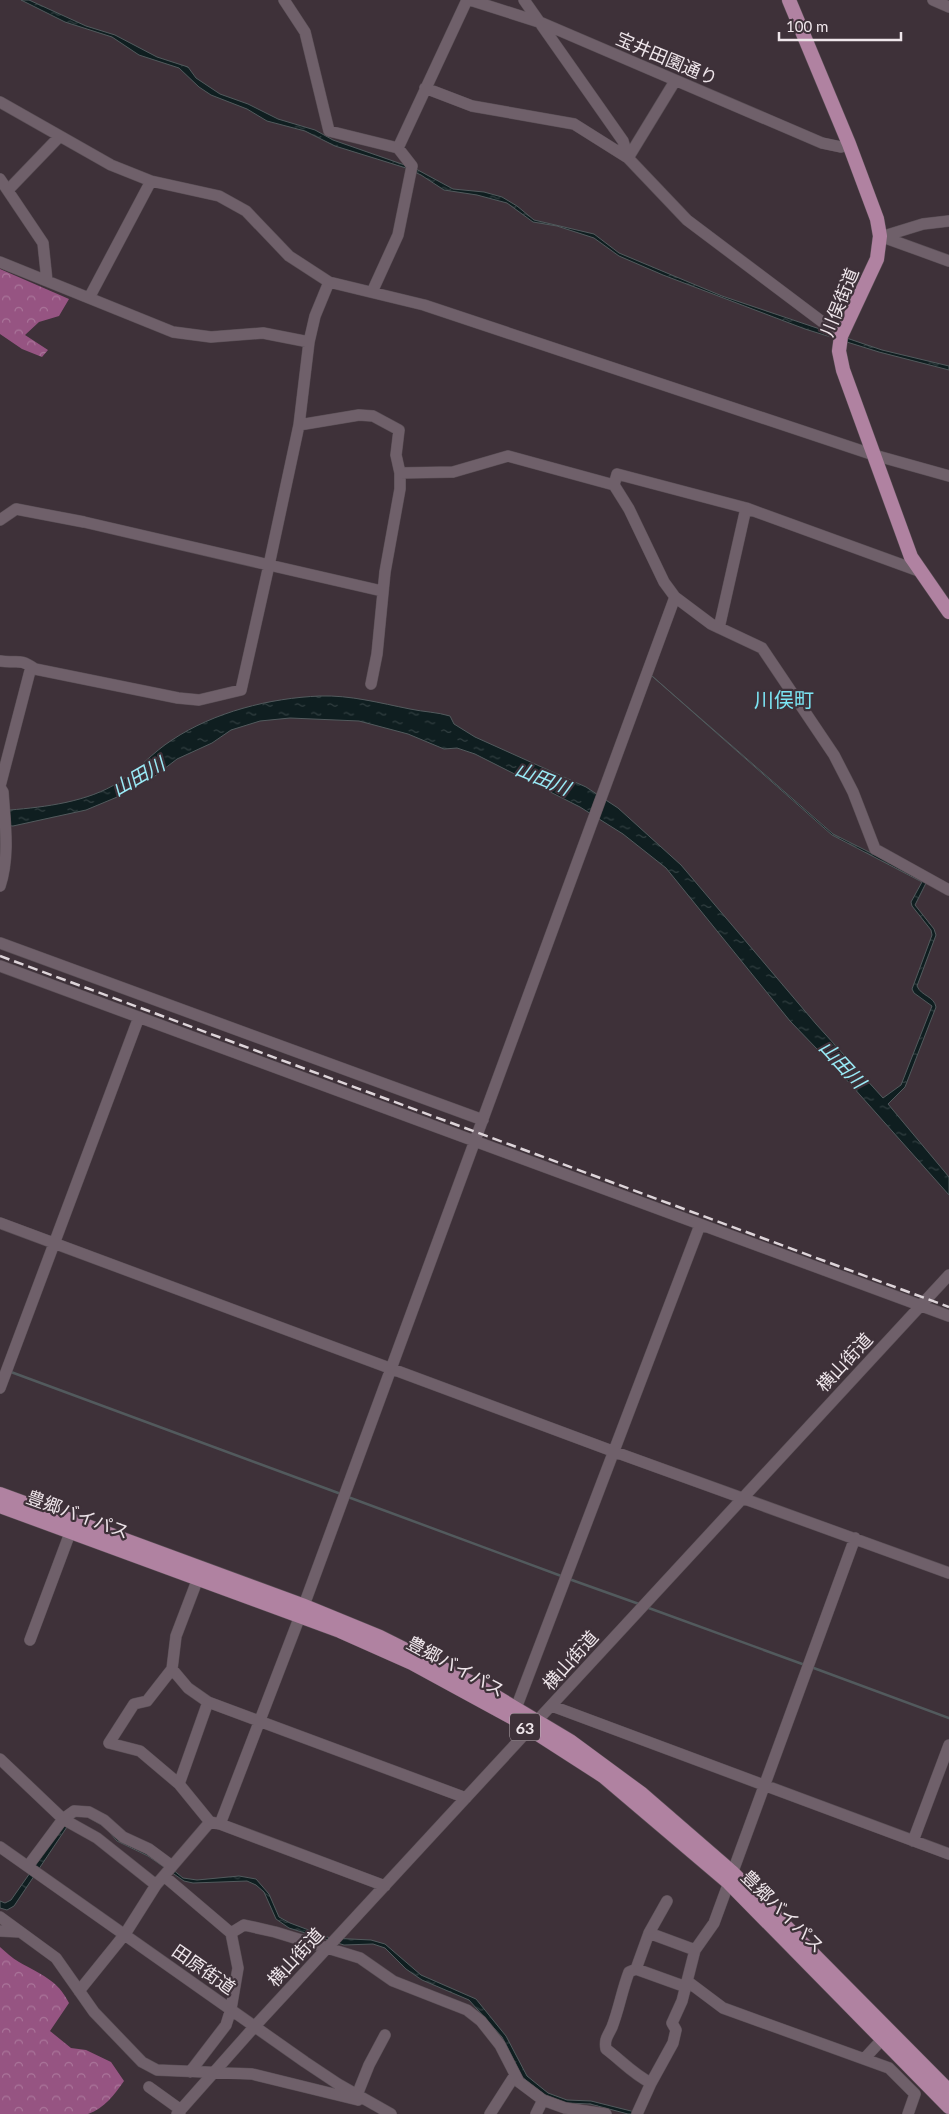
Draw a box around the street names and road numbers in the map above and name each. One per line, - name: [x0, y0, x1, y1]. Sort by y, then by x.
- street label: 宝井田園通り: [613, 27, 721, 89]
- street label: 川俣街道: [815, 265, 863, 339]
- street label: 横山街道: [811, 1328, 877, 1396]
- street label: 豊郷バイパス: [24, 1485, 132, 1543]
- street label: 横山街道: [538, 1626, 602, 1694]
- street label: 豊郷バイパス: [403, 1631, 509, 1701]
- road number: 63: [510, 1714, 540, 1740]
- street label: 豊郷バイパス: [737, 1865, 829, 1957]
- street label: 横山街道: [262, 1923, 328, 1991]
- street label: 田原街道: [168, 1939, 240, 1999]

